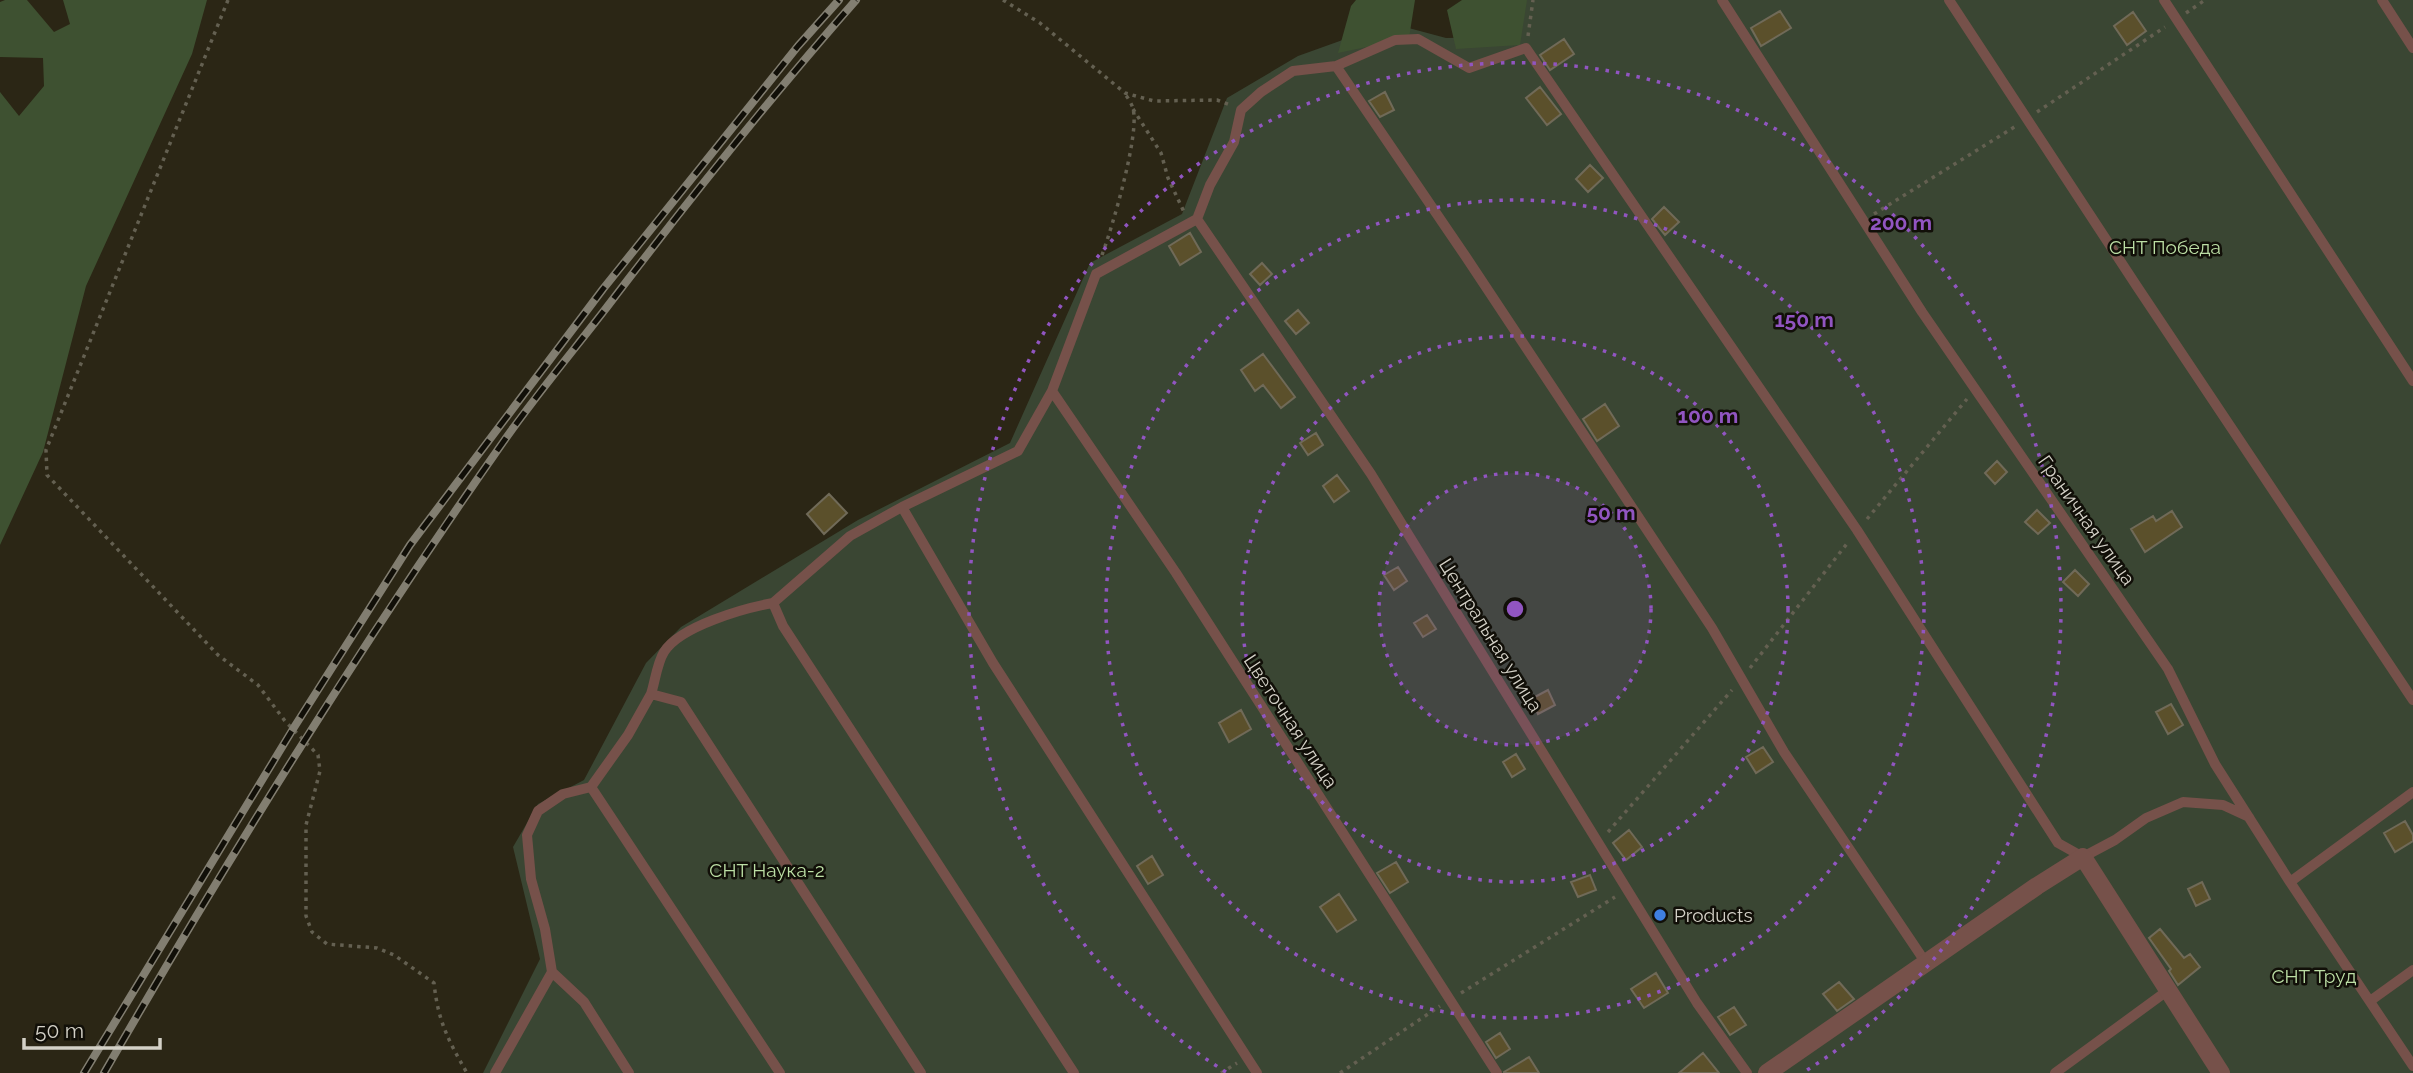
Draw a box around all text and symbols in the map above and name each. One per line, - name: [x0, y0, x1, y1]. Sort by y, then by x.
- text: 200 m: [1870, 210, 1932, 235]
- park label: СНТ Победа: [2109, 236, 2221, 258]
- text: 150 m: [1774, 307, 1834, 332]
- text: 100 m: [1678, 403, 1738, 428]
- street label: Граничная улица: [2034, 451, 2140, 589]
- text: 50 m: [1586, 500, 1636, 525]
- street label: Центральная улица: [1435, 554, 1547, 716]
- centre of rings: [1503, 597, 1527, 621]
- street label: Цветочная улица: [1240, 650, 1342, 792]
- park label: СНТ Наука-2: [709, 859, 825, 881]
- place label: Products: [1674, 904, 1753, 926]
- marker: Products: [1652, 907, 1668, 923]
- park label: СНТ Труд: [2272, 965, 2356, 987]
- scale bar: [24, 1006, 161, 1050]
- text: 50 m: [35, 1018, 84, 1043]

